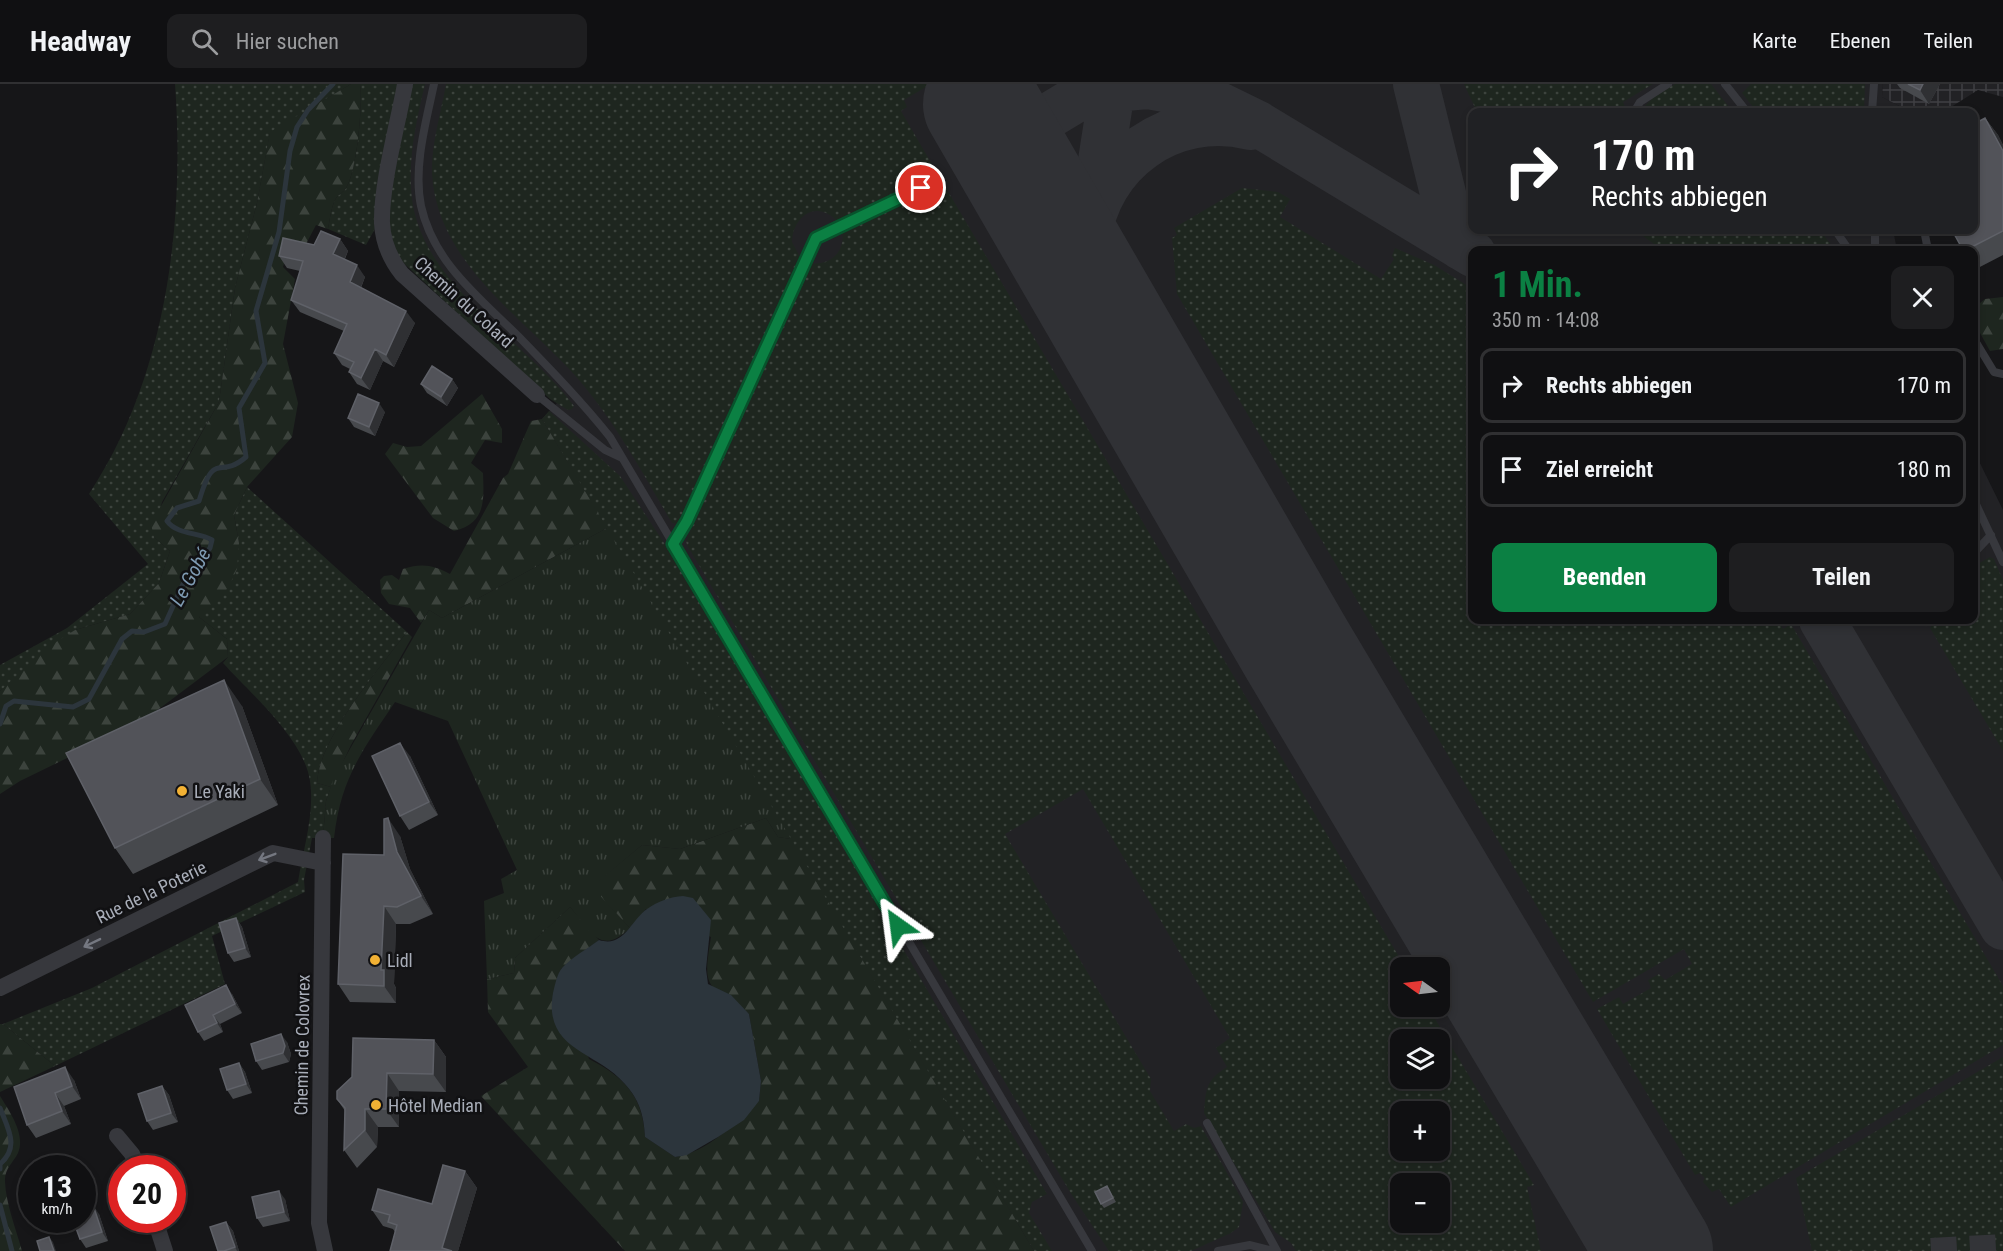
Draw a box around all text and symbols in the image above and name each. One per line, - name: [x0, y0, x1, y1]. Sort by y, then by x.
- search box: [167, 14, 587, 68]
- text: Headway: [30, 25, 131, 58]
- icon: search: [188, 25, 221, 58]
- text: Hier suchen: [236, 29, 339, 54]
- text: Karte: [1752, 29, 1797, 53]
- text: Ebenen: [1830, 29, 1891, 53]
- text: Teilen: [1924, 29, 1973, 53]
- text: 170 m: [1591, 131, 1696, 180]
- icon: right: [1492, 132, 1570, 210]
- pin: [895, 162, 946, 213]
- icon: arrive: [904, 171, 937, 204]
- text: Rechts abbiegen: [1591, 181, 1767, 213]
- street label: Chemin du Colard: [410, 252, 518, 352]
- text: 1 Min.: [1492, 264, 1583, 306]
- button: close: [1891, 266, 1954, 329]
- text: 350 m · 14:08: [1492, 308, 1599, 332]
- icon: right: [1495, 369, 1528, 402]
- text: Rechts abbiegen: [1546, 373, 1692, 398]
- text: 170 m: [1897, 373, 1951, 398]
- icon: arrive: [1495, 453, 1528, 486]
- text: Ziel erreicht: [1546, 457, 1653, 482]
- text: 180 m: [1897, 457, 1951, 482]
- water label: Le Gobé: [164, 543, 216, 610]
- button: Beenden: [1492, 543, 1717, 612]
- button: Teilen: [1729, 543, 1954, 612]
- place label: Le Yaki: [194, 781, 245, 802]
- marker: Le Yaki: [175, 784, 189, 798]
- one-way arrow: [258, 852, 276, 863]
- street label: Rue de la Poterie: [93, 856, 209, 928]
- position arrow: [866, 894, 930, 958]
- one-way arrow: [83, 937, 101, 949]
- place label: Lidl: [387, 950, 413, 971]
- marker: Lidl: [368, 953, 382, 967]
- north arrow: [1390, 957, 1450, 1017]
- map controls: [1390, 957, 1450, 1233]
- street label: Chemin de Colovrex: [290, 974, 314, 1116]
- button: layers: [1390, 1029, 1450, 1089]
- place label: Hôtel Median: [388, 1095, 483, 1116]
- marker: Hôtel Median: [369, 1098, 383, 1112]
- button: +: [1390, 1101, 1450, 1161]
- speed limit sign: 20: [108, 1155, 186, 1233]
- text: 13: [42, 1169, 72, 1204]
- button: −: [1390, 1173, 1450, 1233]
- text: km/h: [42, 1200, 72, 1218]

